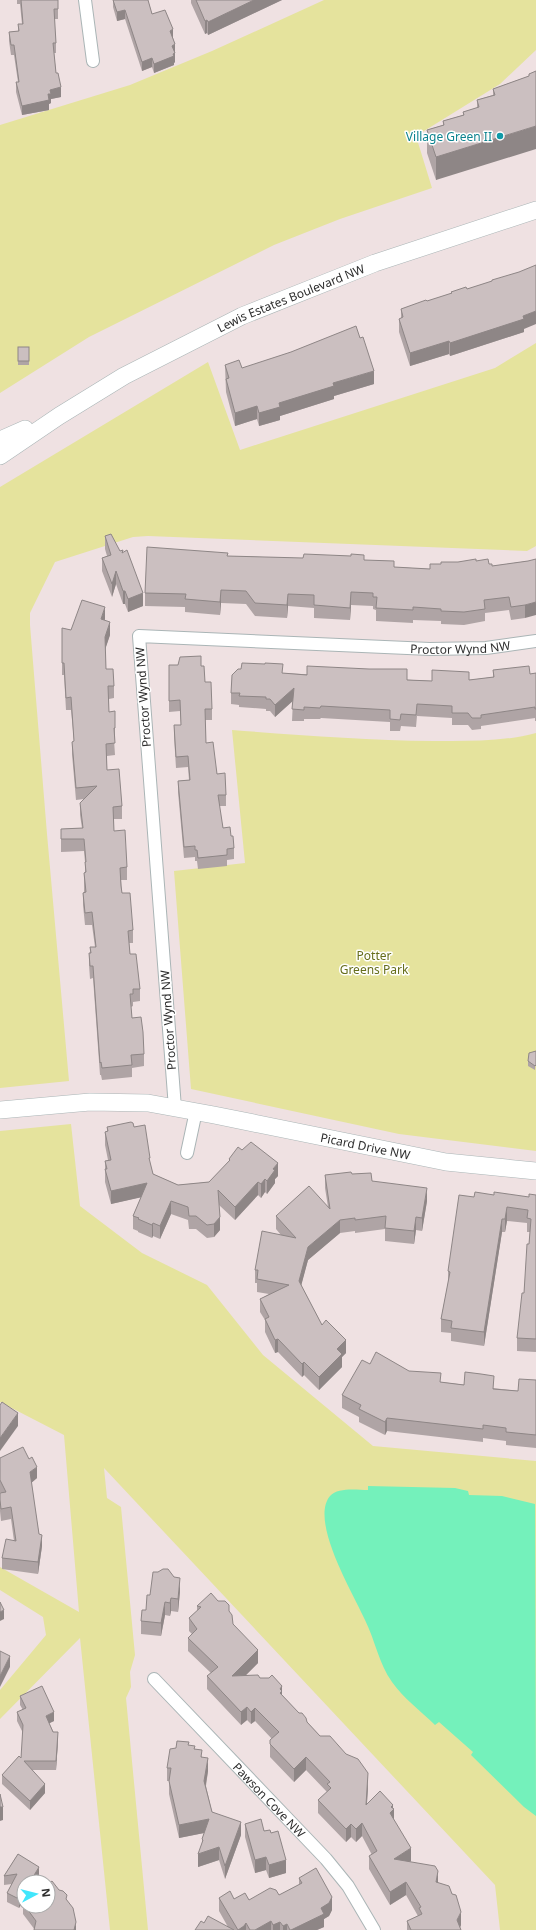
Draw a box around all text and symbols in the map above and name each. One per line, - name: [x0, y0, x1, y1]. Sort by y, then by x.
- place label: Village Green II: [406, 128, 492, 145]
- marker: Village Green II: [495, 131, 505, 141]
- street label: Lewis Estates Boulevard NW: [214, 260, 367, 336]
- street label: Proctor Wynd NW: [410, 636, 511, 658]
- street label: Proctor Wynd NW: [131, 646, 155, 748]
- park label: Potter Greens Park: [340, 947, 409, 978]
- street label: Proctor Wynd NW: [156, 969, 180, 1071]
- street label: Picard Drive NW: [319, 1128, 412, 1163]
- street label: Pawson Cove NW: [229, 1758, 309, 1841]
- north arrow: [16, 1874, 56, 1914]
- text: N: [38, 1887, 54, 1898]

